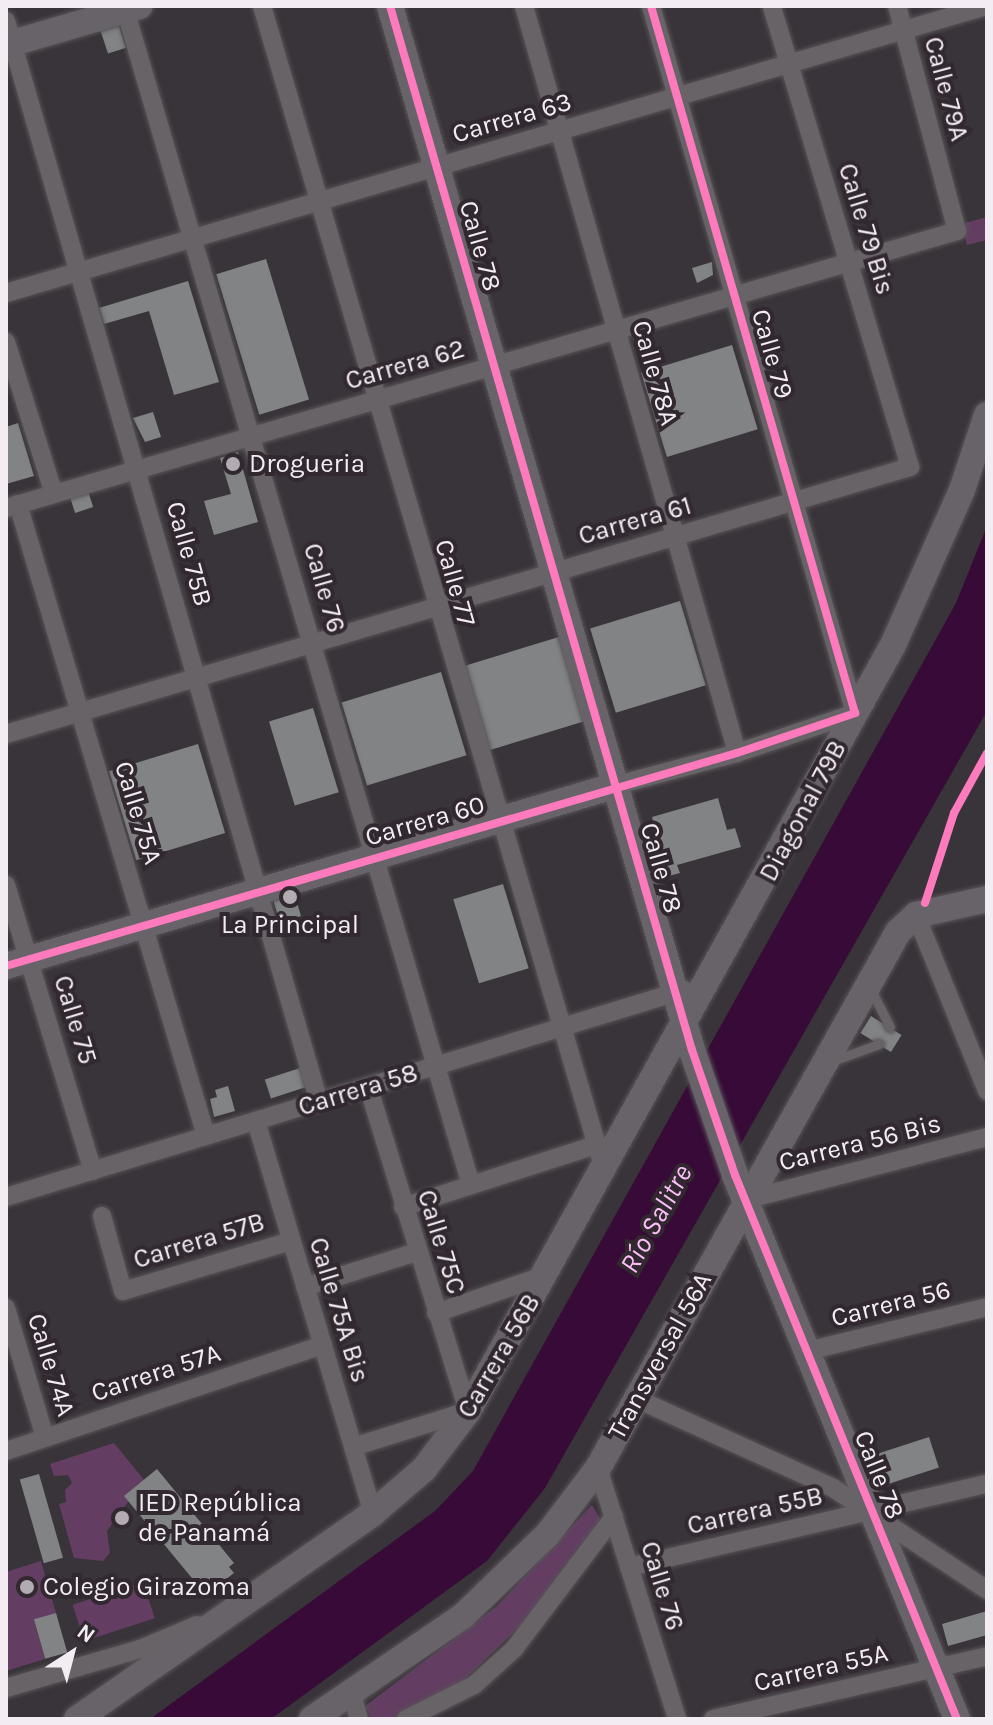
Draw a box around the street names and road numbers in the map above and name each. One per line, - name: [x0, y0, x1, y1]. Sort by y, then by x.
- street label: Calle 79A: [917, 33, 975, 145]
- street label: Carrera 63: [449, 86, 575, 150]
- street label: Calle 79 Bis: [831, 160, 901, 298]
- street label: Calle 78: [452, 197, 508, 295]
- street label: Calle 79: [744, 306, 800, 402]
- street label: Calle 78A: [625, 317, 685, 429]
- street label: Carrera 62: [342, 333, 468, 397]
- street label: Carrera 61: [575, 490, 695, 552]
- street label: Calle 75B: [159, 498, 219, 610]
- street label: Calle 77: [428, 536, 482, 630]
- street label: Calle 76: [296, 540, 352, 636]
- street label: Diagonal 79B: [753, 735, 853, 887]
- street label: Calle 75A: [108, 758, 168, 868]
- street label: Carrera 60: [362, 789, 488, 853]
- street label: Calle 78: [633, 819, 689, 917]
- street label: Calle 75: [47, 972, 103, 1068]
- street label: Carrera 58: [295, 1057, 421, 1123]
- street label: Carrera 56 Bis: [776, 1108, 944, 1178]
- street label: Calle 75C: [410, 1186, 472, 1298]
- street label: Carrera 57B: [130, 1206, 268, 1276]
- street label: Calle 75A Bis: [302, 1234, 376, 1386]
- street label: Transversal 56A: [601, 1267, 719, 1445]
- street label: Carrera 56: [828, 1274, 954, 1334]
- street label: Carrera 56B: [451, 1288, 547, 1424]
- street label: Calle 74A: [21, 1310, 81, 1420]
- street label: Carrera 57A: [87, 1337, 225, 1409]
- street label: Calle 78: [847, 1426, 911, 1524]
- street label: Carrera 55B: [684, 1480, 826, 1542]
- street label: Calle 76: [634, 1538, 690, 1634]
- street label: Carrera 55A: [751, 1637, 891, 1699]

